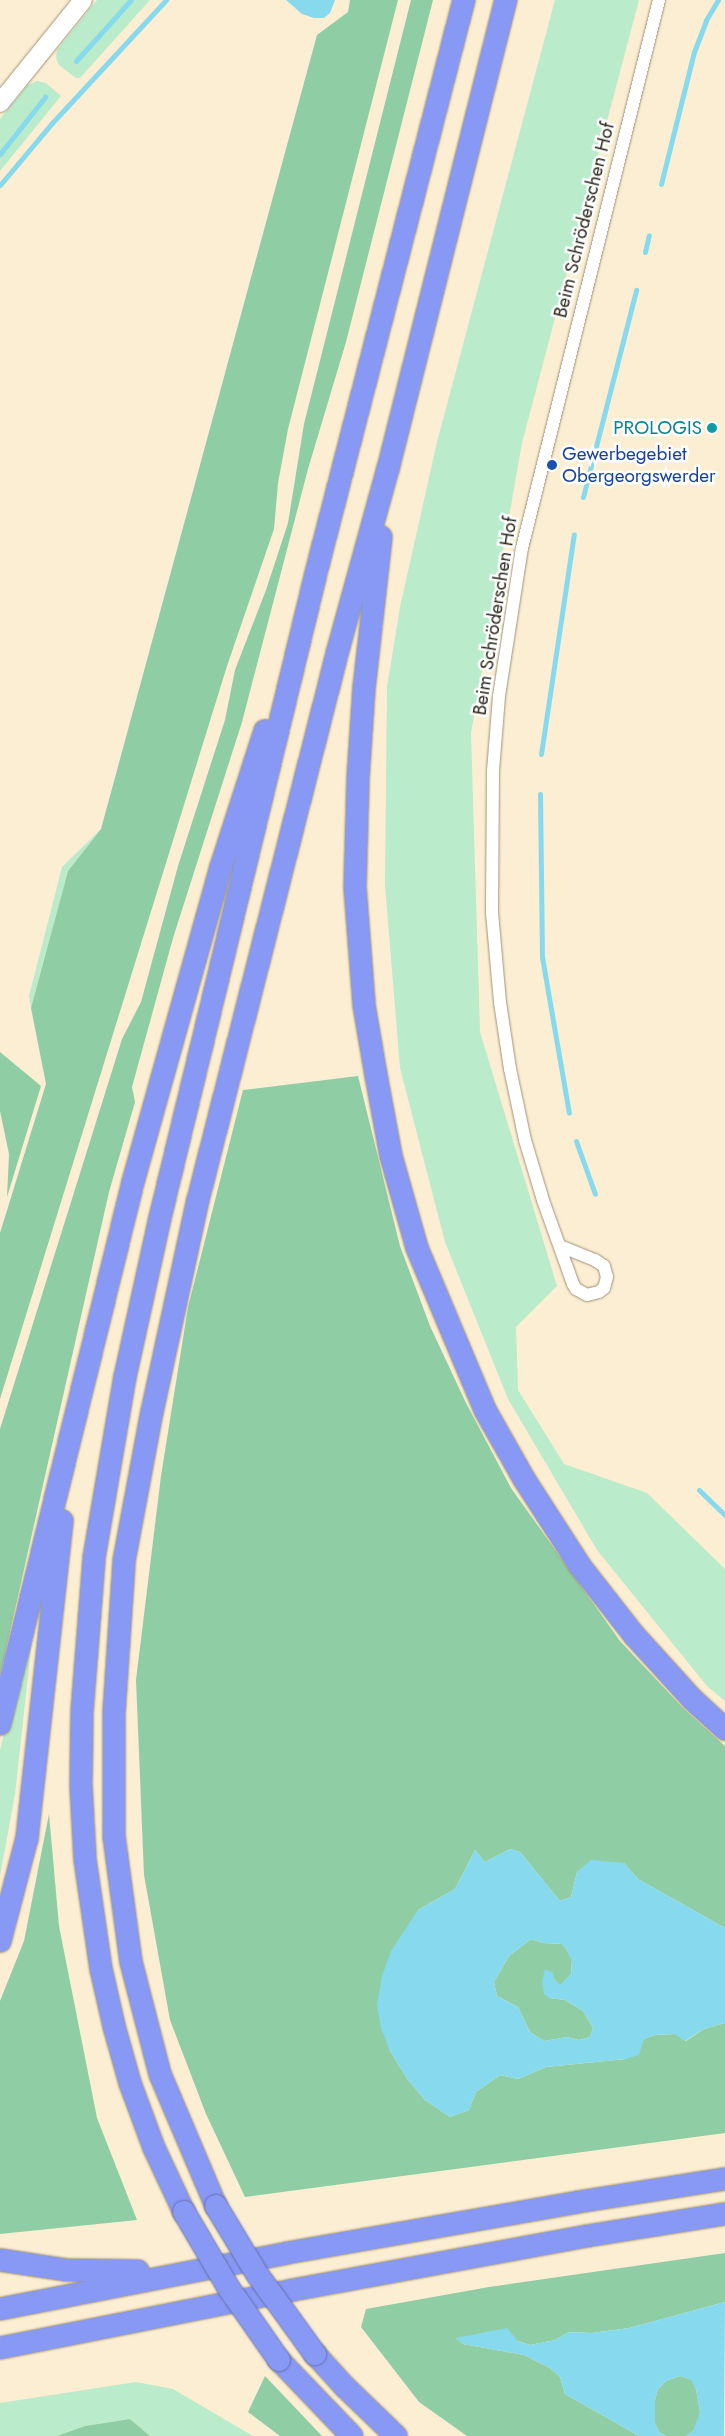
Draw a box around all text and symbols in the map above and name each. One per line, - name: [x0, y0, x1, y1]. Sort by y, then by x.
- street label: Beim Schröderschen Hof: [549, 120, 619, 320]
- place label: PROLOGIS: [613, 417, 702, 439]
- marker: PROLOGIS: [706, 422, 718, 434]
- place label: Gewerbegebiet Obergeorgswerder: [562, 443, 716, 487]
- marker: Gewerbegebiet Obergeorgswerder: [546, 459, 558, 471]
- street label: Beim Schröderschen Hof: [468, 515, 522, 717]

